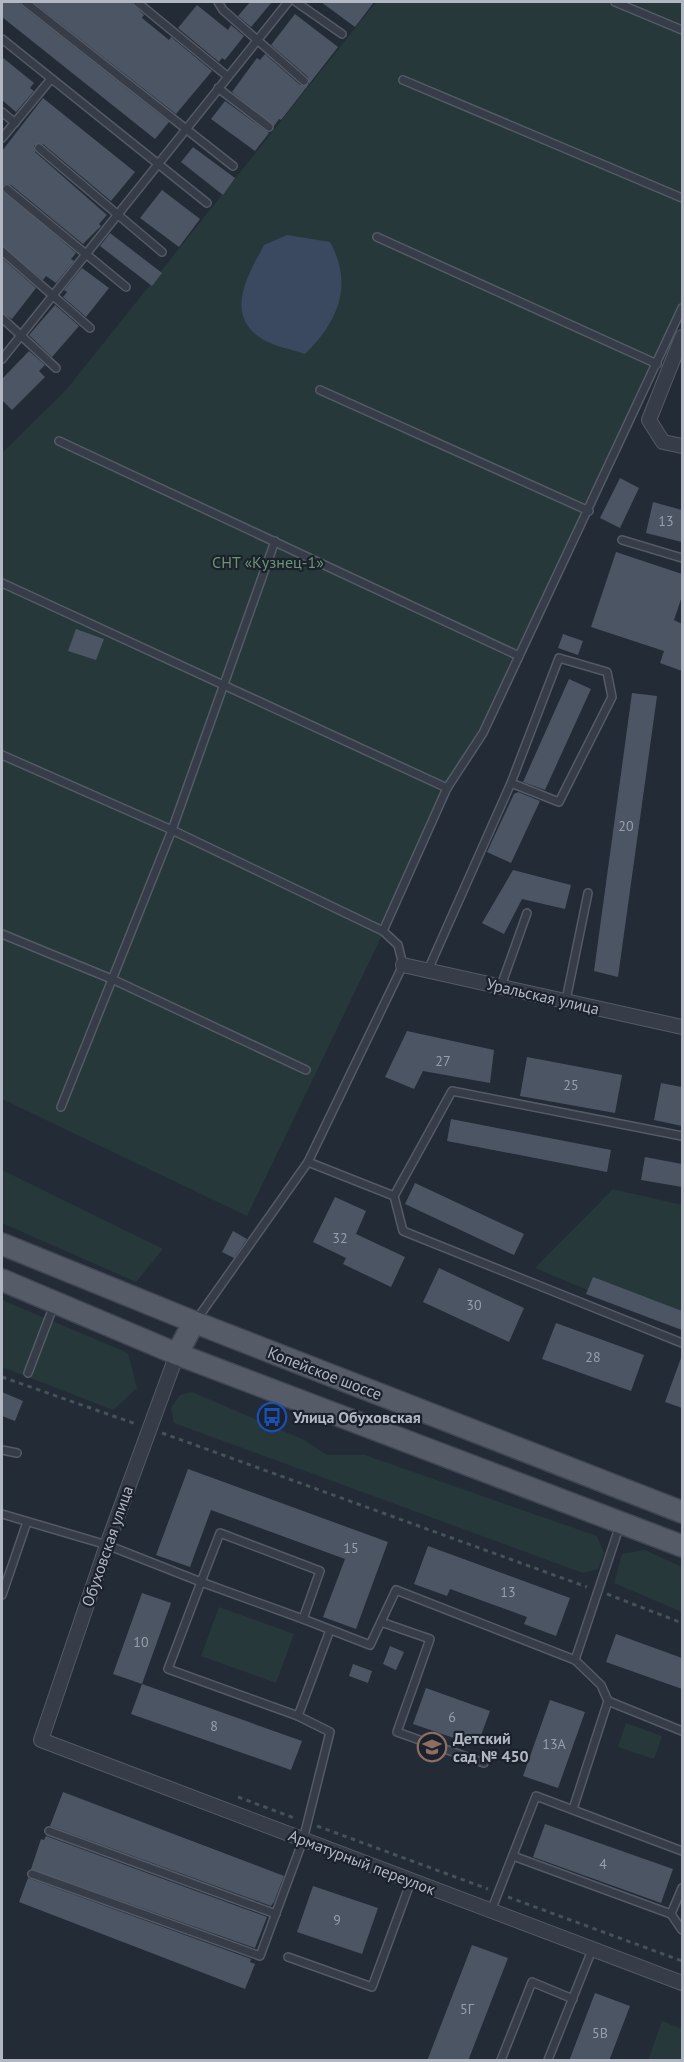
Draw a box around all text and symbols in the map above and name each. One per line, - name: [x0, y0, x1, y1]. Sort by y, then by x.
- house number: 13: [658, 512, 674, 530]
- park label: СНТ «Кузнец-1»: [212, 552, 324, 572]
- house number: 20: [618, 817, 634, 835]
- street label: Уральская улица: [485, 973, 601, 1019]
- house number: 27: [435, 1052, 451, 1070]
- house number: 25: [563, 1076, 579, 1094]
- house number: 32: [332, 1229, 348, 1247]
- house number: 30: [466, 1296, 482, 1314]
- street label: Копейское шоссе: [265, 1342, 385, 1404]
- house number: 28: [585, 1348, 601, 1366]
- bus stop icon: Улица Обуховская: [256, 1401, 288, 1433]
- place label: Улица Обуховская: [292, 1407, 421, 1427]
- street label: Обуховская улица: [77, 1483, 137, 1609]
- house number: 15: [343, 1539, 359, 1557]
- house number: 13: [500, 1583, 516, 1601]
- house number: 10: [133, 1633, 149, 1651]
- house number: 6: [448, 1708, 456, 1726]
- house number: 8: [210, 1717, 218, 1735]
- place label: Детский сад № 450: [453, 1728, 529, 1766]
- school or university icon: Детский сад № 450: [416, 1731, 448, 1763]
- house number: 13А: [542, 1735, 567, 1753]
- street label: Арматурный переулок: [286, 1825, 439, 1899]
- house number: 4: [599, 1855, 607, 1873]
- house number: 9: [333, 1911, 341, 1929]
- house number: 5Г: [460, 2000, 475, 2018]
- house number: 5В: [592, 2024, 608, 2042]

